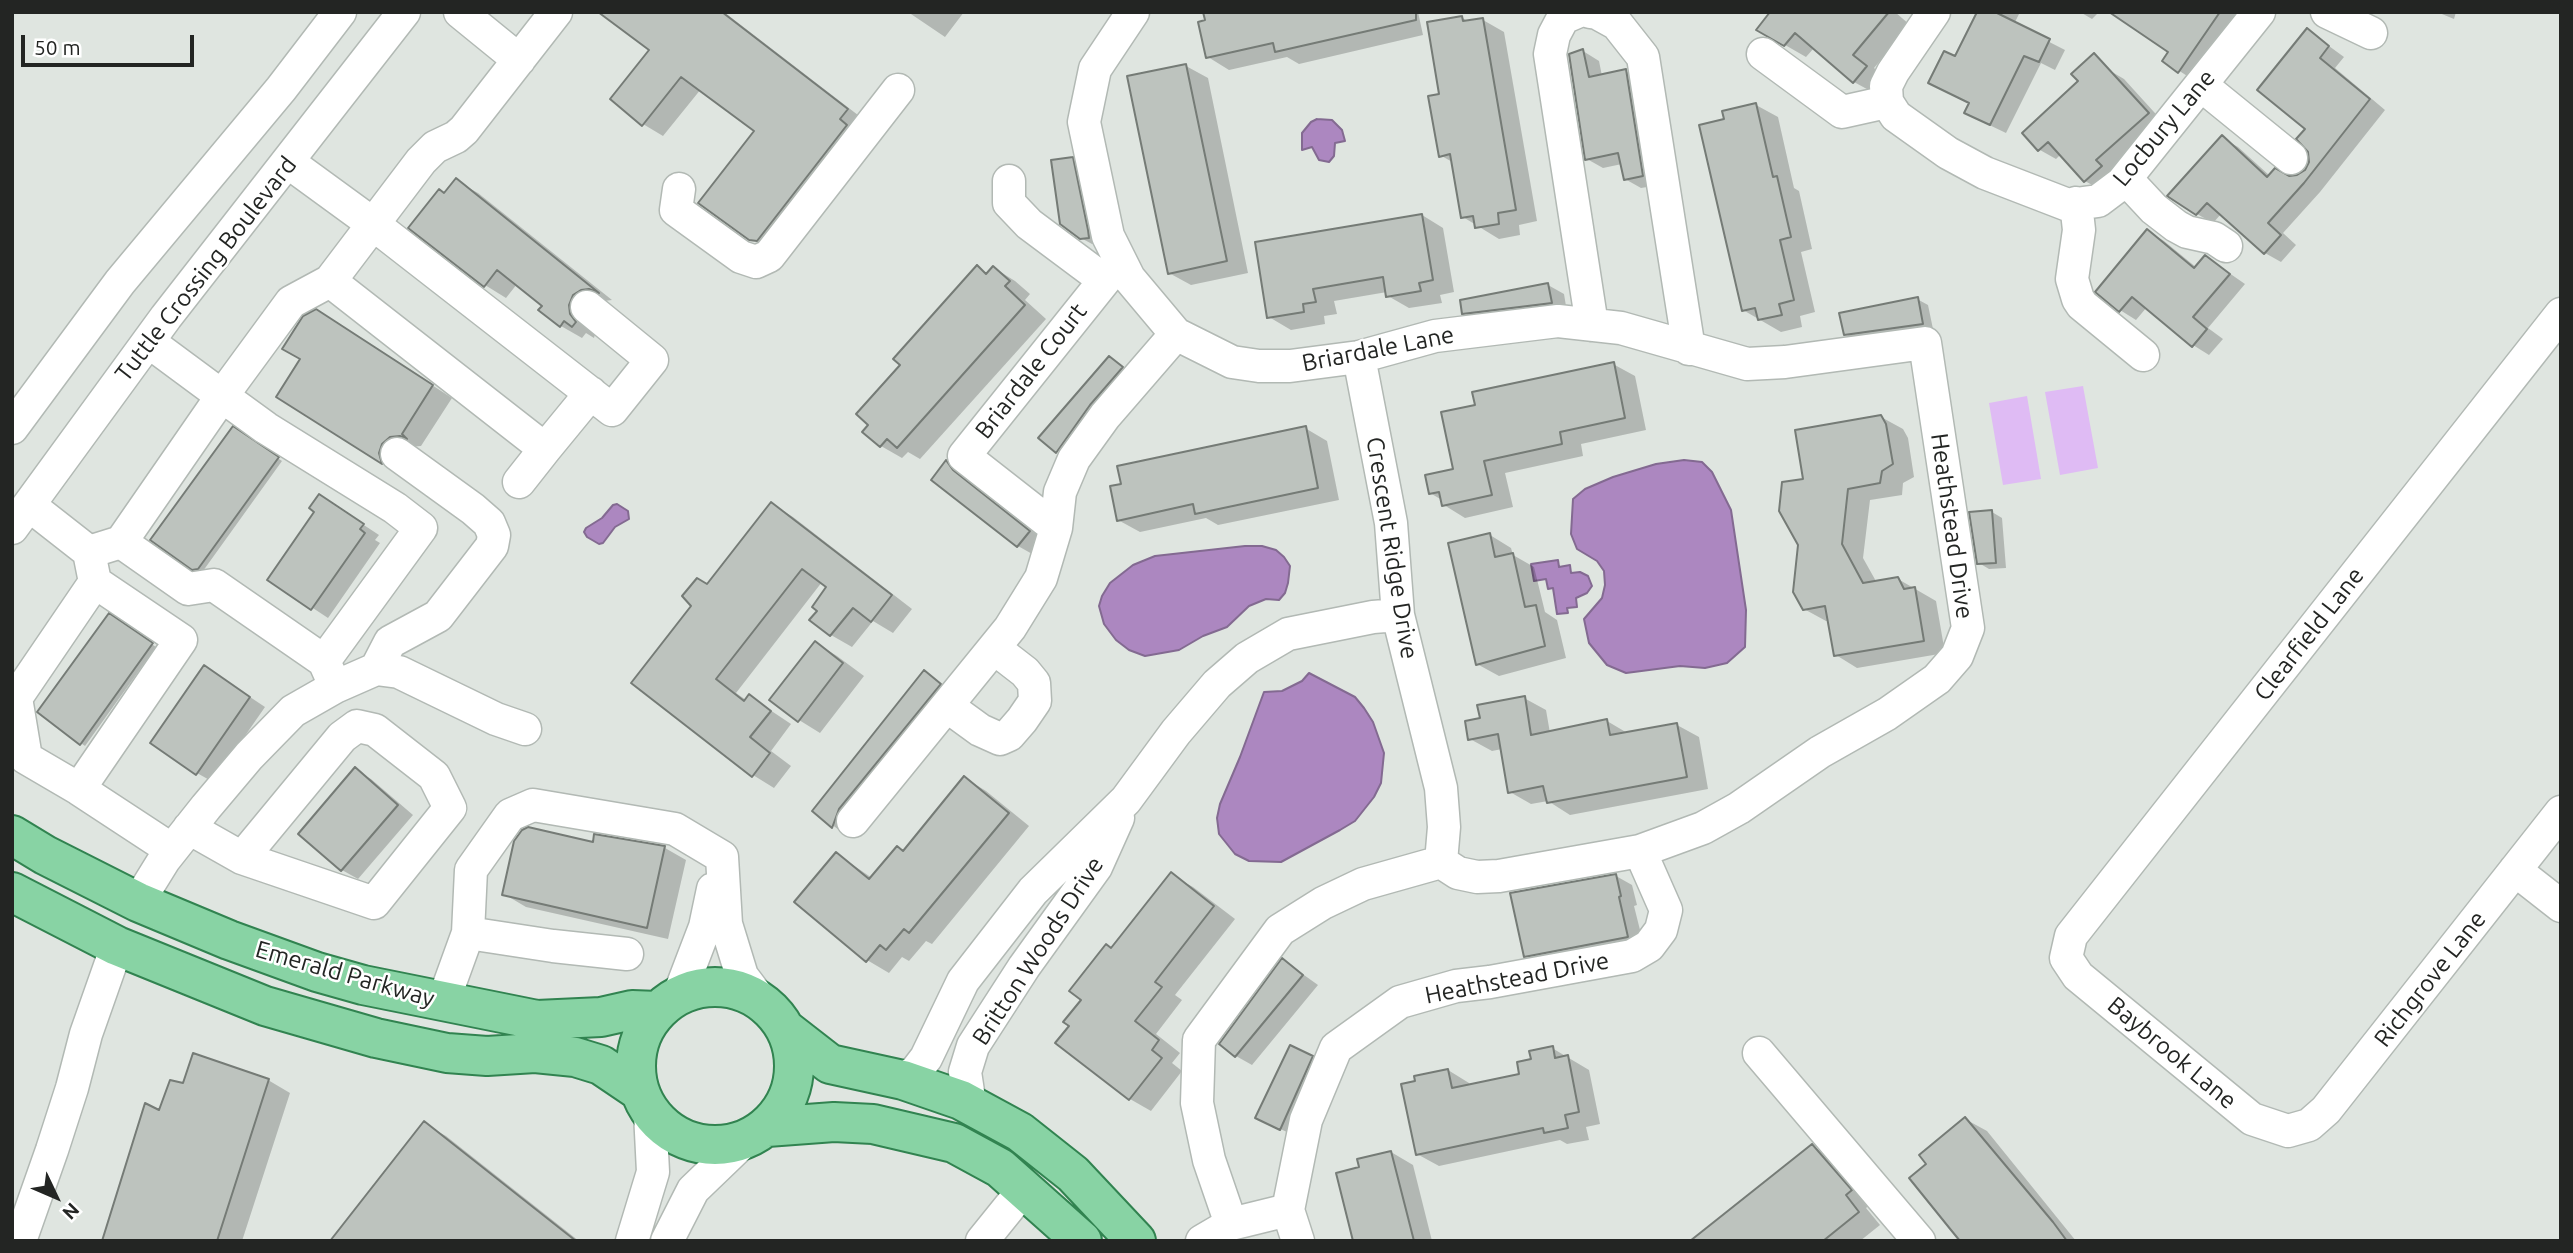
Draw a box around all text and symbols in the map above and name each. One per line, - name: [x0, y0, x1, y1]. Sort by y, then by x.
- scale bar: [24, 21, 198, 65]
- text: 50 m: [34, 35, 81, 59]
- street label: Locbury Lane: [2107, 64, 2221, 192]
- street label: Tuttle Crossing Boulevard: [109, 151, 303, 387]
- street label: Briardale Court: [969, 298, 1093, 444]
- street label: Briardale Lane: [1299, 320, 1457, 378]
- street label: Heathstead Drive: [1925, 431, 1979, 621]
- street label: Crescent Ridge Drive: [1360, 435, 1424, 661]
- street label: Clearfield Lane: [2248, 562, 2370, 706]
- street label: Britton Woods Drive: [966, 851, 1110, 1051]
- street label: Richgrove Lane: [2368, 905, 2492, 1053]
- street label: Emerald Parkway: [252, 935, 438, 1013]
- street label: Heathstead Drive: [1422, 946, 1612, 1010]
- street label: Baybrook Lane: [2102, 991, 2242, 1115]
- north arrow: [21, 1162, 91, 1232]
- text: N: [58, 1199, 84, 1224]

